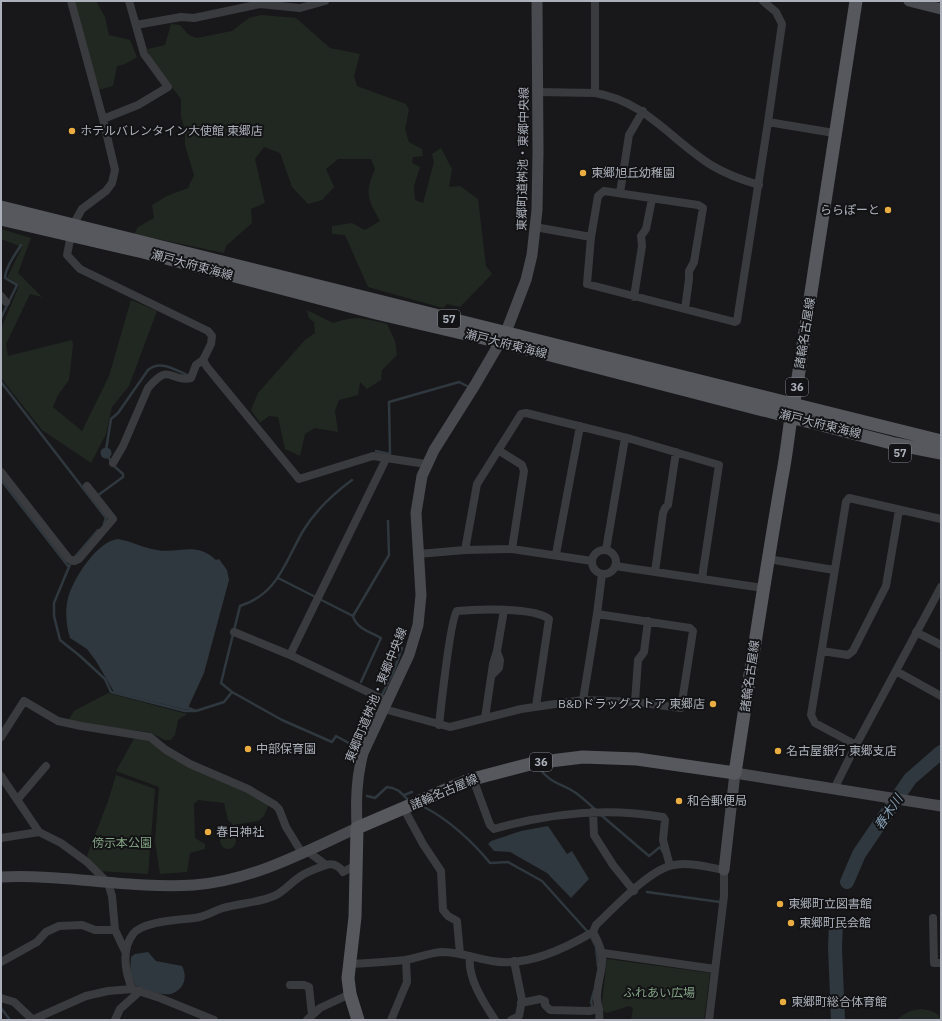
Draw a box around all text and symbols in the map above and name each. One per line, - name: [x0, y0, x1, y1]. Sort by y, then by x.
- street label: 東郷町道桝池・東郷中央線: [514, 87, 531, 231]
- place label: ホテルバレンタイン大使館 東郷店: [80, 123, 263, 138]
- marker: ホテルバレンタイン大使館 東郷店: [67, 126, 77, 136]
- place label: 東郷旭丘幼稚園: [591, 165, 675, 180]
- marker: 東郷旭丘幼稚園: [578, 168, 588, 178]
- place label: ららぽーと: [820, 202, 880, 217]
- marker: ららぽーと: [883, 205, 893, 215]
- street label: 瀬戸大府東海線: [150, 246, 235, 283]
- street label: 諸輪名古屋線: [791, 296, 818, 370]
- road number: 57: [438, 310, 460, 328]
- street label: 瀬戸大府東海線: [464, 326, 549, 361]
- road number: 36: [786, 378, 808, 396]
- street label: 瀬戸大府東海線: [778, 406, 863, 441]
- road number: 57: [889, 444, 911, 462]
- street label: 東郷町道桝池・東郷中央線: [342, 625, 409, 764]
- street label: 諸輪名古屋線: [737, 639, 762, 713]
- place label: B&Dドラッグストア 東郷店: [558, 696, 705, 711]
- marker: B&Dドラッグストア 東郷店: [708, 699, 718, 709]
- place label: 中部保育園: [256, 741, 316, 756]
- place label: 名古屋銀行 東郷支店: [786, 743, 897, 758]
- marker: 中部保育園: [243, 744, 253, 754]
- marker: 名古屋銀行 東郷支店: [773, 746, 783, 756]
- road number: 36: [530, 753, 552, 771]
- street label: 諸輪名古屋線: [408, 771, 480, 813]
- water label: 春木川: [870, 790, 907, 833]
- place label: 和合郵便局: [687, 793, 747, 808]
- marker: 和合郵便局: [674, 796, 684, 806]
- place label: 春日神社: [216, 824, 264, 839]
- marker: 春日神社: [203, 827, 213, 837]
- park label: 傍示本公園: [92, 835, 152, 850]
- place label: 東郷町立図書館: [788, 896, 872, 911]
- marker: 東郷町立図書館: [775, 899, 785, 909]
- place label: 東郷町民会館: [799, 915, 871, 930]
- marker: 東郷町民会館: [786, 918, 796, 928]
- park label: ふれあい広場: [623, 985, 695, 1000]
- place label: 東郷町総合体育館: [791, 994, 887, 1009]
- marker: 東郷町総合体育館: [778, 997, 788, 1007]

